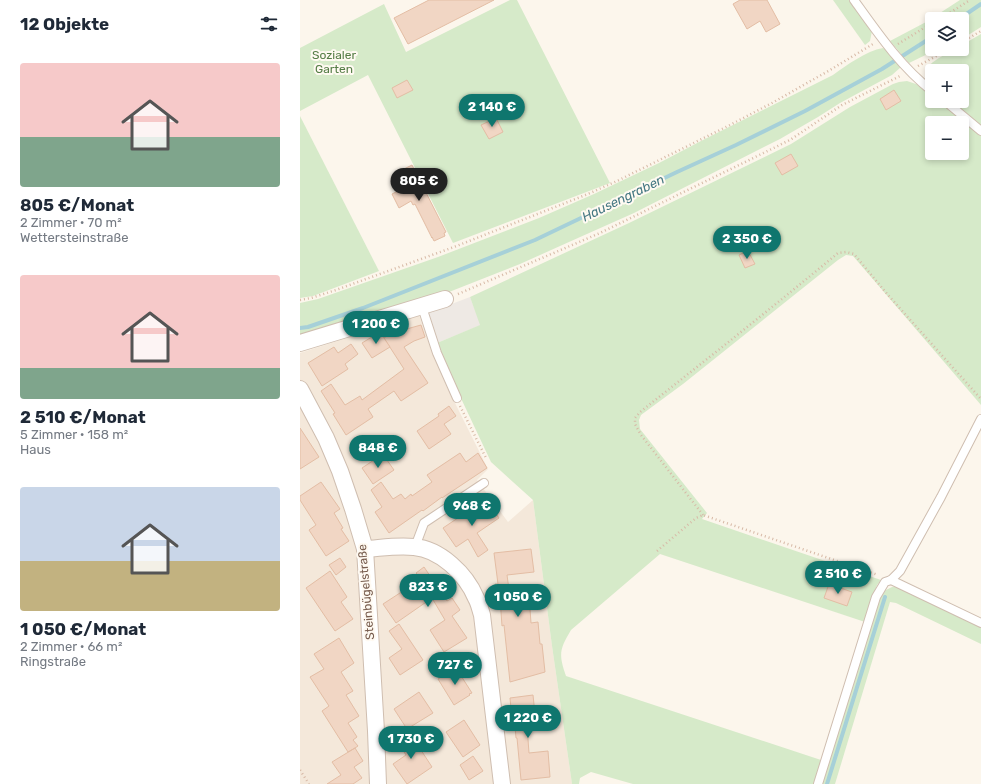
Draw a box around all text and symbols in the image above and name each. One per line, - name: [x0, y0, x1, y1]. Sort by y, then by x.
- map controls: [925, 12, 969, 160]
- button: layers: [925, 12, 969, 56]
- icon: filters: [258, 13, 280, 35]
- text: 12 Objekte: [20, 14, 109, 34]
- park label: Sozialer Garten: [312, 48, 356, 76]
- button: +: [925, 64, 969, 108]
- icon: home: [114, 89, 186, 161]
- pin: 2 140 €: [455, 94, 529, 128]
- text: 2 140 €: [468, 99, 516, 114]
- button: −: [925, 116, 969, 160]
- pin: 805 €: [391, 168, 447, 202]
- water label: Hausengraben: [579, 172, 667, 225]
- text: 805 €: [399, 173, 439, 188]
- text: 805 €/Monat: [20, 195, 134, 215]
- text: 2 Zimmer · 70 m²: [20, 215, 122, 230]
- pin: 2 350 €: [710, 226, 784, 260]
- text: Wettersteinstraße: [20, 230, 128, 245]
- text: 2 350 €: [722, 231, 772, 246]
- icon: home: [114, 301, 186, 373]
- pin: 1 200 €: [339, 311, 413, 345]
- text: 1 200 €: [352, 316, 400, 331]
- text: 2 510 €/Monat: [20, 407, 146, 427]
- text: 5 Zimmer · 158 m²: [20, 427, 128, 442]
- pin: 848 €: [350, 435, 406, 469]
- text: 848 €: [358, 440, 398, 455]
- text: Haus: [20, 442, 51, 457]
- pin: 968 €: [444, 493, 500, 527]
- text: 968 €: [453, 498, 491, 513]
- icon: home: [114, 513, 186, 585]
- street label: Steinbügelstraße: [355, 543, 377, 640]
- pin: 2 510 €: [801, 561, 875, 595]
- text: 2 510 €: [814, 566, 862, 581]
- pin: 823 €: [400, 574, 456, 608]
- text: 823 €: [409, 579, 447, 594]
- pin: 1 050 €: [481, 584, 555, 618]
- text: 1 050 €: [494, 589, 542, 604]
- text: 1 050 €/Monat: [20, 619, 146, 639]
- text: 2 Zimmer · 66 m²: [20, 639, 122, 654]
- pin: 727 €: [427, 652, 483, 686]
- text: Ringstraße: [20, 654, 86, 669]
- text: 727 €: [437, 657, 473, 672]
- pin: 1 220 €: [491, 705, 565, 739]
- text: 1 220 €: [504, 710, 552, 725]
- pin: 1 730 €: [374, 726, 448, 760]
- text: 1 730 €: [387, 731, 435, 746]

